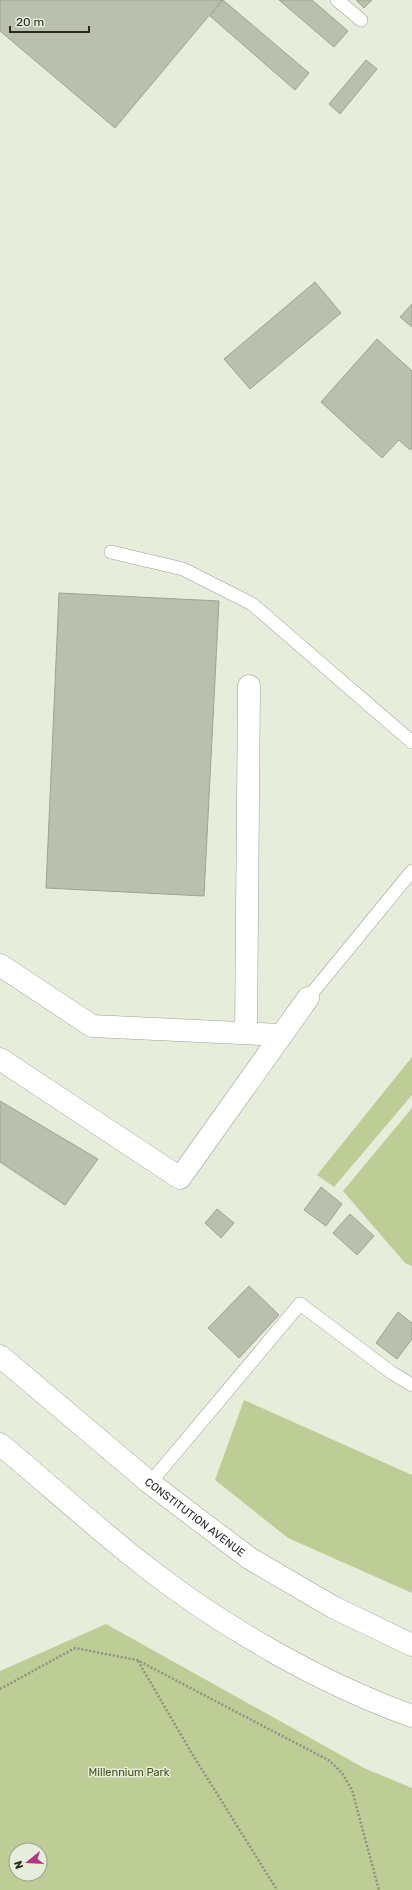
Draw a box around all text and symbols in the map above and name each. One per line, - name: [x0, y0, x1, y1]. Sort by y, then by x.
- scale bar: [10, 8, 89, 34]
- text: 20 m: [16, 15, 44, 29]
- street label: CONSTITUTION AVENUE: [142, 1475, 248, 1559]
- park label: Millennium Park: [89, 1766, 170, 1779]
- north arrow: [8, 1842, 48, 1882]
- text: N: [12, 1859, 26, 1871]

